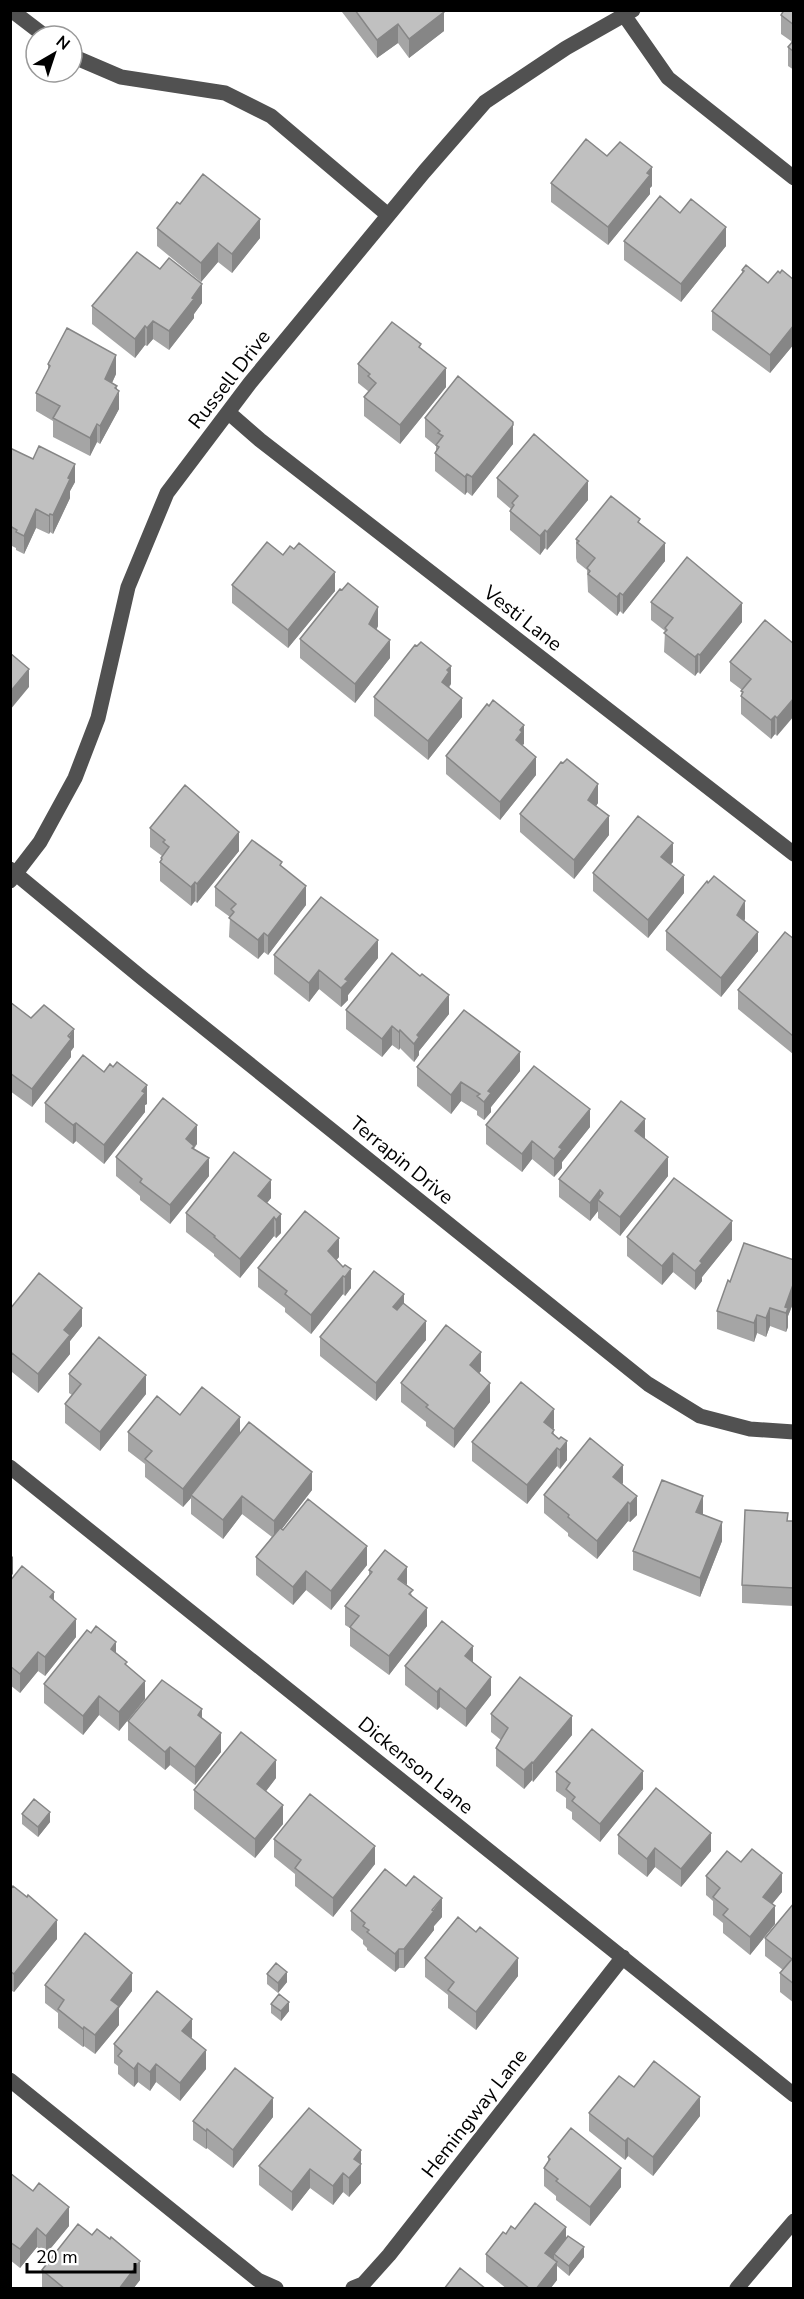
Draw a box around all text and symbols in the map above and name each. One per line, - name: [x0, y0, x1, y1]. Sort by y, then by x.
- north arrow: [24, 24, 84, 84]
- text: N: [51, 31, 74, 55]
- street label: Russell Drive: [182, 324, 277, 434]
- street label: Vesti Lane: [477, 579, 568, 658]
- street label: Terrapin Drive: [344, 1110, 459, 1211]
- street label: Dickenson Lane: [352, 1710, 479, 1820]
- street label: Hemingway Lane: [416, 2043, 533, 2183]
- scale bar: [27, 2236, 135, 2274]
- text: 20 m: [36, 2245, 78, 2269]

